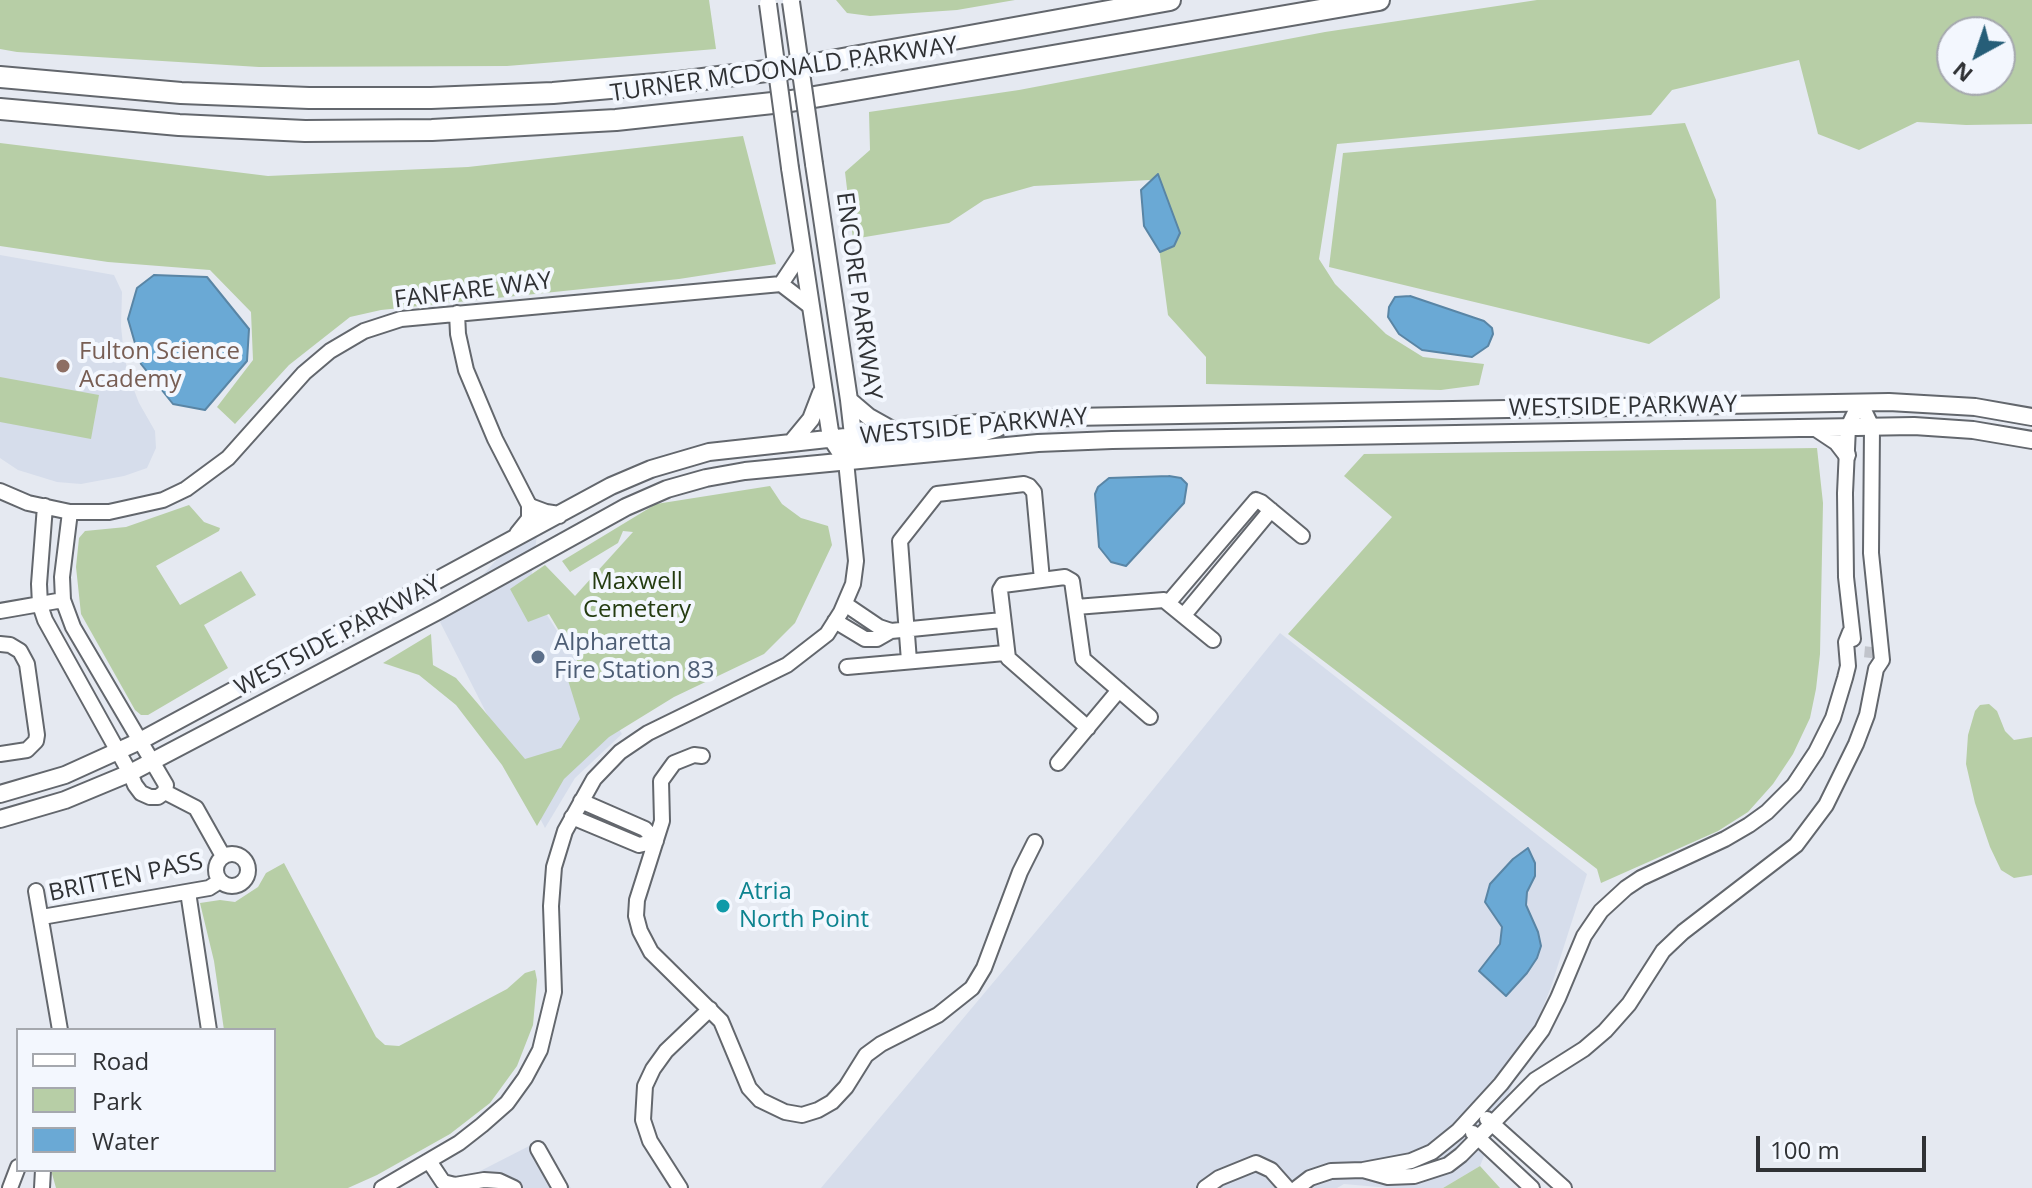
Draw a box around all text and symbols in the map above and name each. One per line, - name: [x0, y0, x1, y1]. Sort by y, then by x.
- north arrow: [1936, 16, 2016, 96]
- street label: TURNER MCDONALD PARKWAY: [609, 31, 959, 109]
- text: N: [1945, 56, 1978, 90]
- street label: ENCORE PARKWAY: [829, 190, 887, 402]
- street label: FANFARE WAY: [393, 267, 553, 315]
- place label: Fulton Science Academy: [79, 338, 240, 394]
- marker: Fulton Science Academy: [54, 357, 72, 375]
- street label: WESTSIDE PARKWAY: [1508, 391, 1738, 423]
- street label: WESTSIDE PARKWAY: [859, 403, 1089, 451]
- park label: Maxwell Cemetery: [583, 568, 691, 624]
- street label: WESTSIDE PARKWAY: [230, 570, 446, 702]
- place label: Alpharetta Fire Station 83: [554, 629, 714, 685]
- marker: Alpharetta Fire Station 83: [529, 648, 547, 666]
- street label: BRITTEN PASS: [46, 848, 206, 908]
- place label: Atria North Point: [739, 878, 869, 934]
- marker: Atria North Point: [714, 897, 732, 915]
- legend: [16, 1028, 276, 1172]
- text: Road: [92, 1044, 149, 1077]
- text: Park: [92, 1084, 142, 1117]
- scale bar: [1760, 1120, 1930, 1170]
- text: Water: [92, 1124, 159, 1157]
- text: 100 m: [1770, 1133, 1840, 1166]

